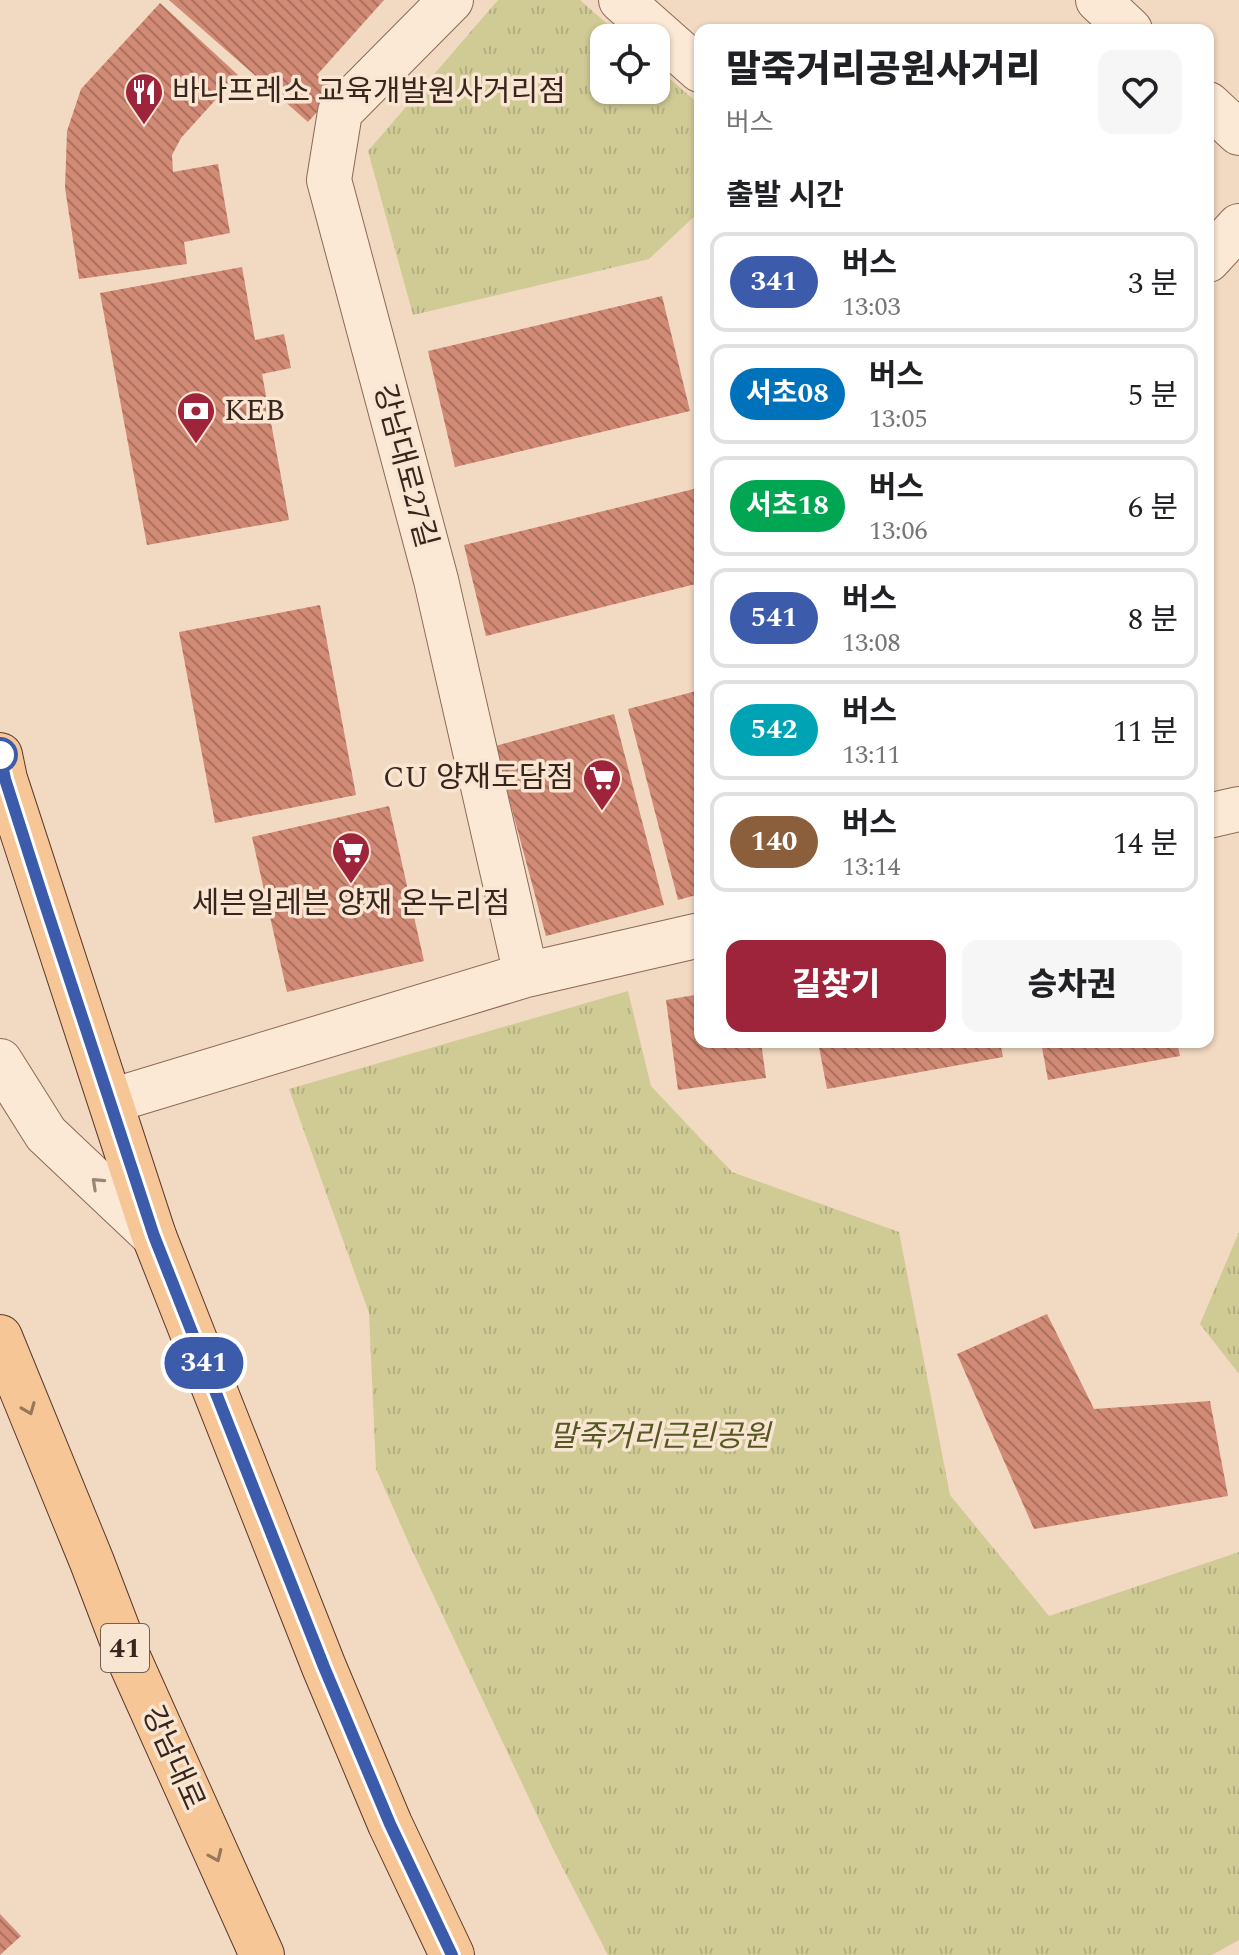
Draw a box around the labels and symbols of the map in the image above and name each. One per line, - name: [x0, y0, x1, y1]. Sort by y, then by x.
- place label: 바나프레소 교육개발원사거리점: [172, 69, 566, 115]
- restaurant icon: 바나프레소 교육개발원사거리점: [123, 71, 165, 126]
- street label: 강남대로27길: [361, 379, 449, 553]
- place label: KEB: [224, 388, 285, 434]
- bank icon: KEB: [175, 390, 217, 445]
- unlabelled marker: [0, 738, 17, 772]
- place label: CU 양재도담점: [383, 755, 574, 801]
- supermarket icon: CU 양재도담점: [581, 757, 623, 812]
- supermarket icon: 세븐일레븐 양재 온누리점: [330, 830, 372, 885]
- place label: 세븐일레븐 양재 온누리점: [192, 881, 510, 927]
- one-way arrow: [92, 1177, 106, 1192]
- line badge: 341: [158, 1337, 250, 1389]
- one-way arrow: [19, 1401, 35, 1415]
- park label: 말죽거리근린공원: [550, 1414, 773, 1460]
- road number: 41: [101, 1624, 149, 1672]
- street label: 강남대로: [130, 1698, 216, 1818]
- one-way arrow: [206, 1847, 222, 1862]

